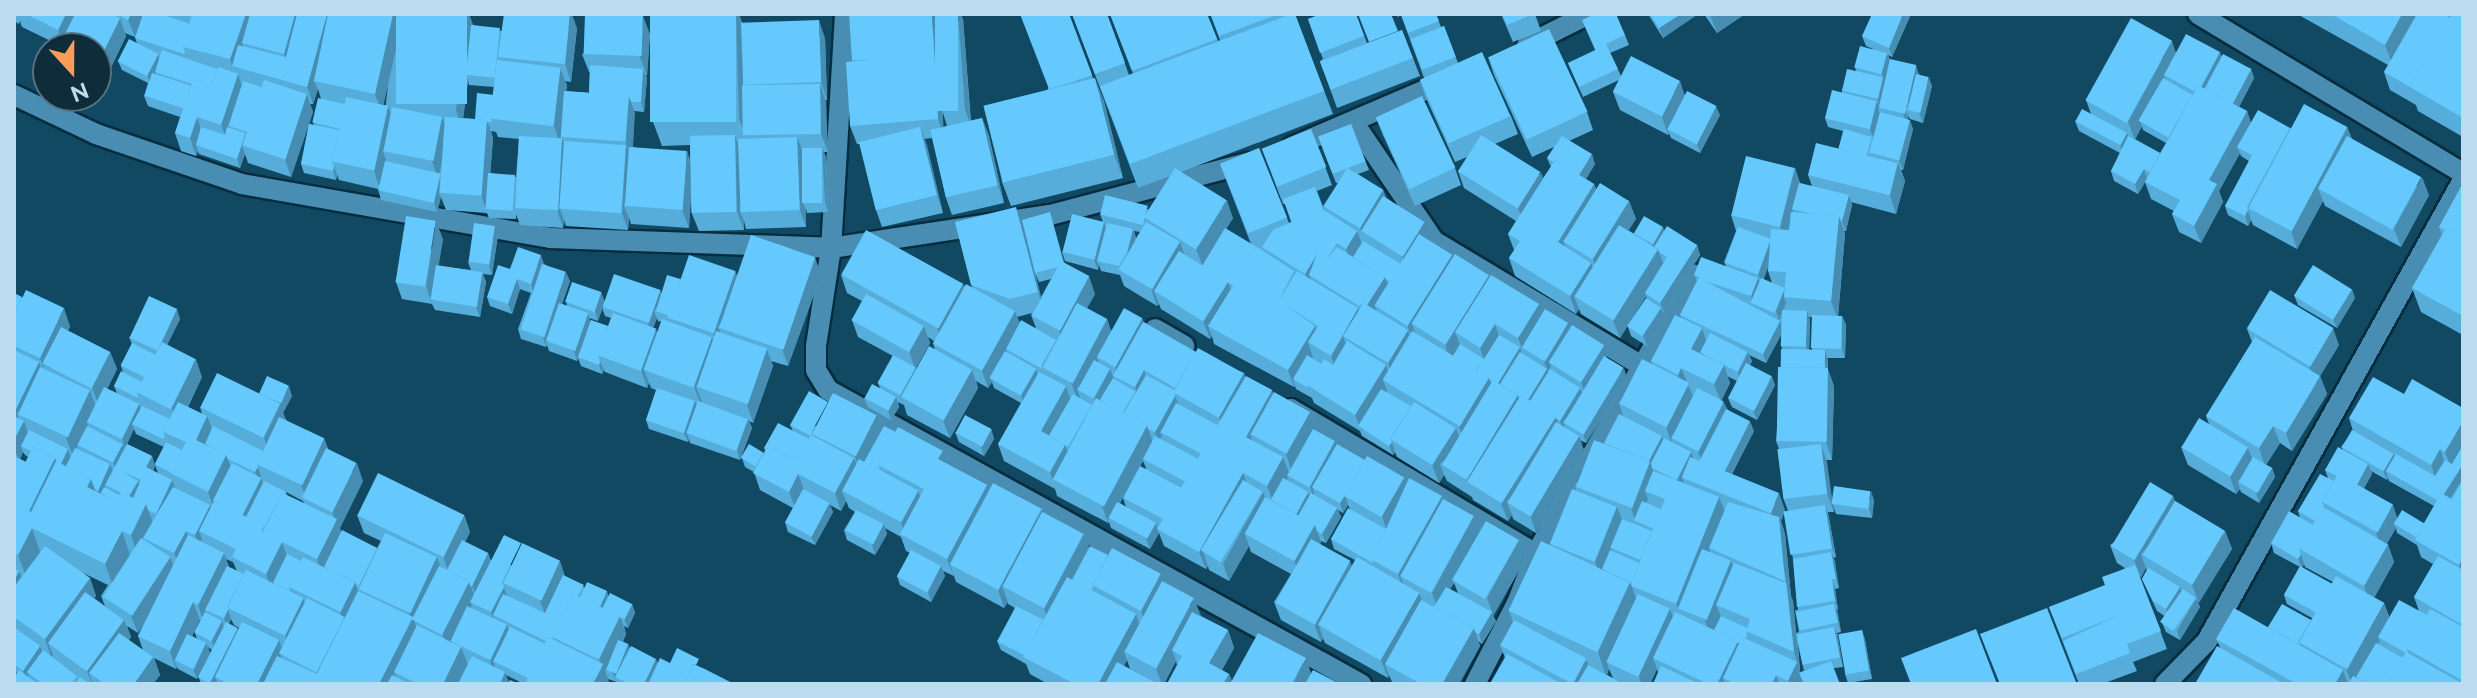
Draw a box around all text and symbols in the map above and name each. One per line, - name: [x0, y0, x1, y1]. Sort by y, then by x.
- north arrow: [32, 32, 112, 112]
- text: N: [67, 77, 92, 108]

